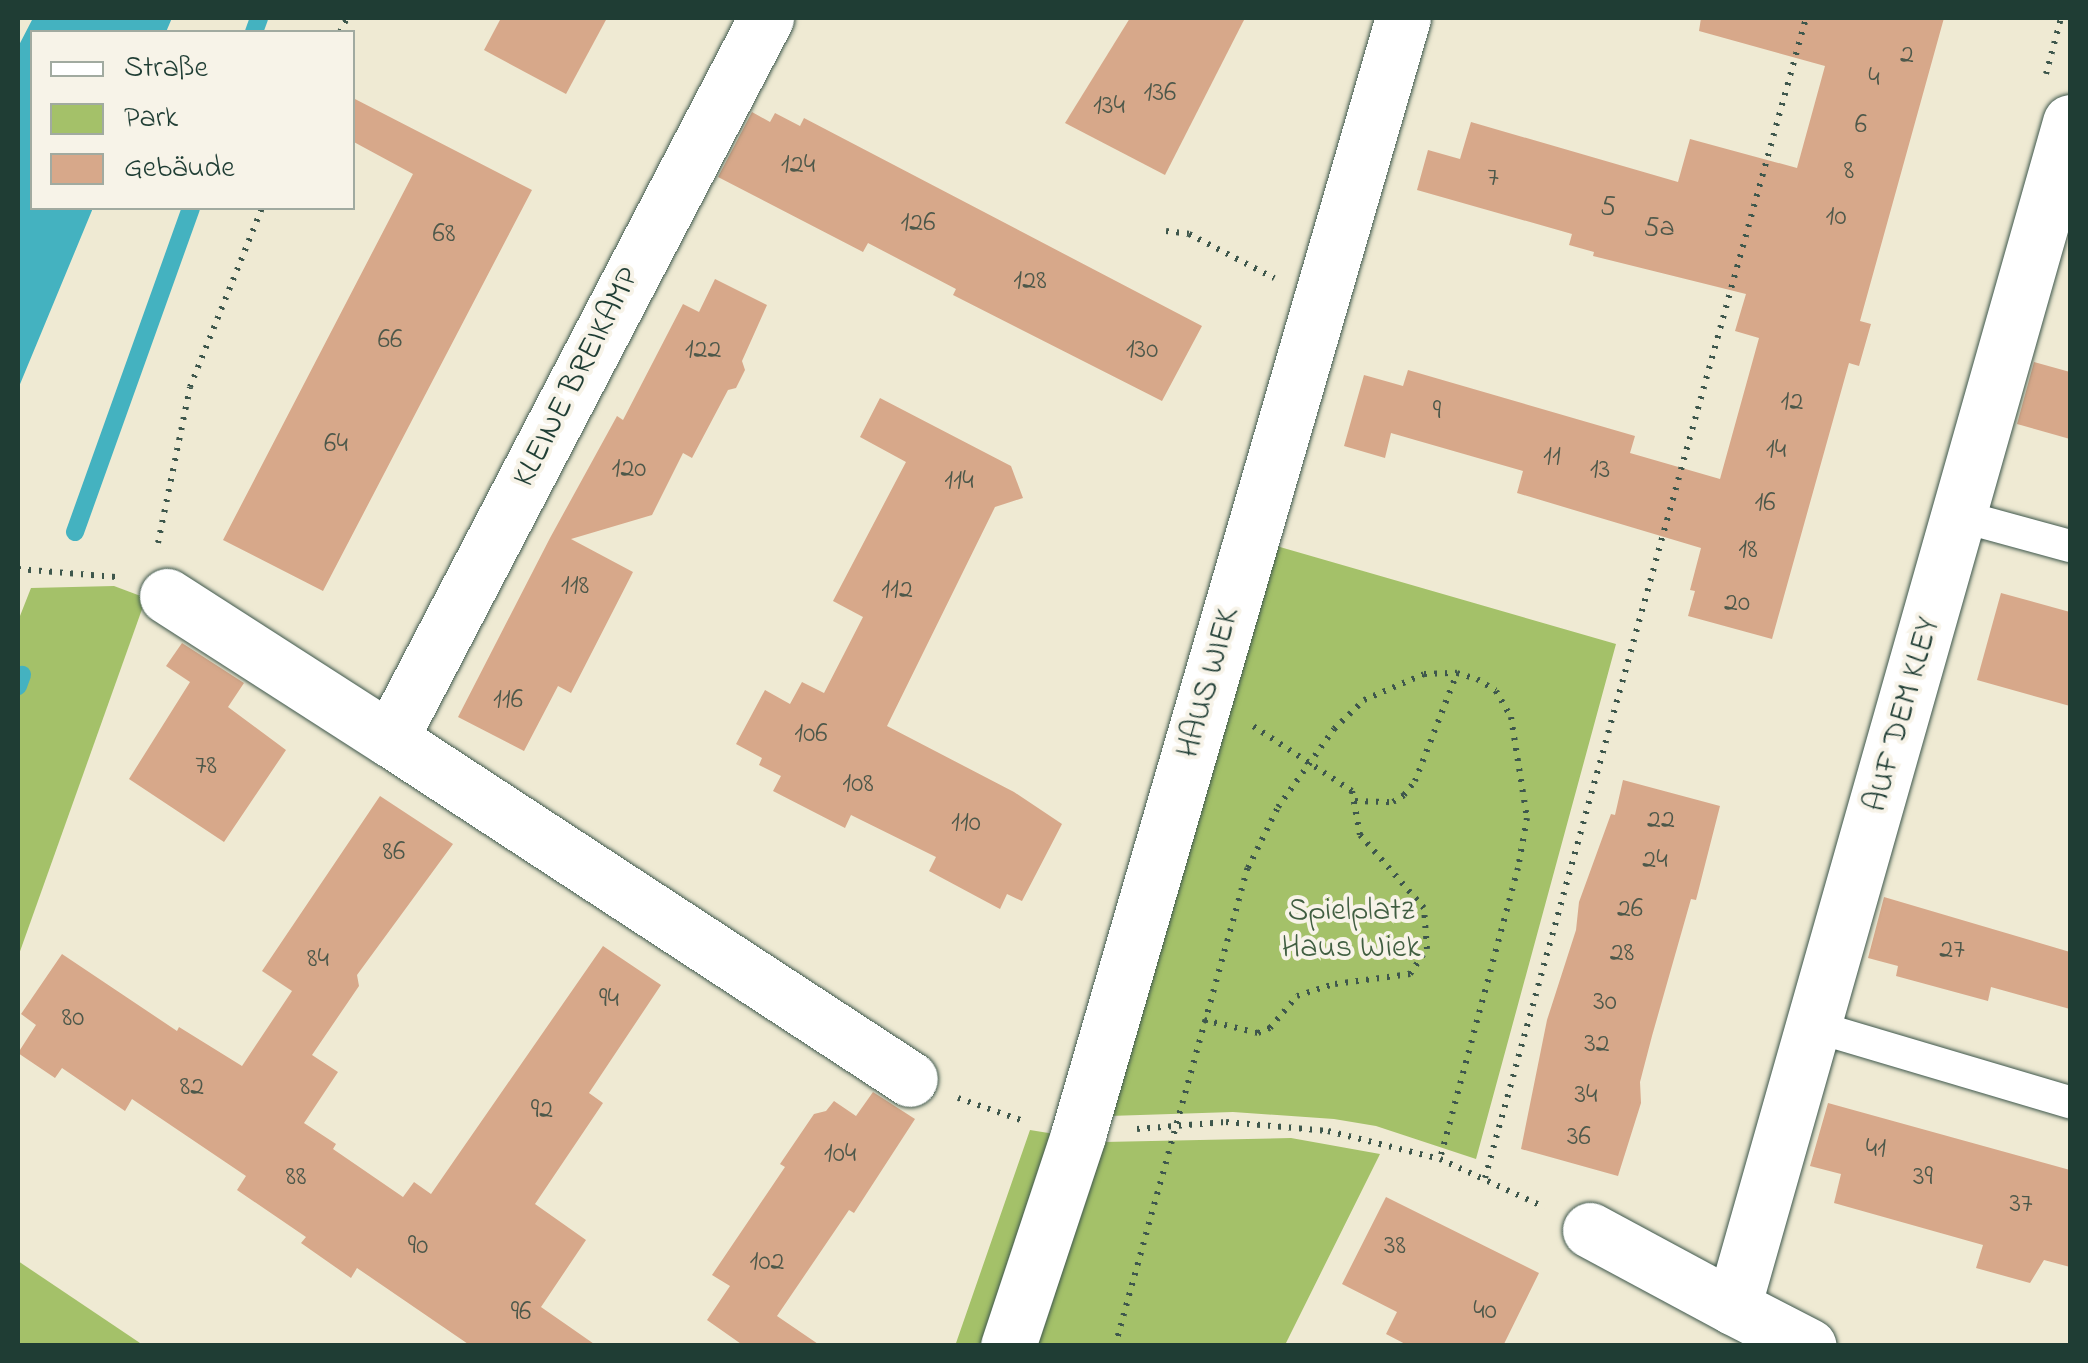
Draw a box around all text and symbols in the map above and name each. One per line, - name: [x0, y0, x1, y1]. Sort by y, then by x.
- legend: [30, 30, 355, 210]
- house number: 2: [1900, 39, 1914, 73]
- text: Straße: [124, 47, 208, 91]
- house number: 4: [1868, 62, 1880, 96]
- house number: 136: [1144, 77, 1176, 111]
- house number: 134: [1093, 90, 1125, 124]
- text: Park: [124, 97, 178, 141]
- house number: 6: [1855, 109, 1867, 143]
- text: Gebäude: [124, 147, 235, 191]
- house number: 124: [781, 149, 815, 183]
- house number: 8: [1844, 155, 1854, 189]
- house number: 7: [1487, 162, 1499, 196]
- house number: 5: [1600, 191, 1616, 225]
- house number: 10: [1826, 201, 1846, 235]
- house number: 126: [900, 207, 936, 241]
- house number: 5a: [1643, 212, 1675, 246]
- house number: 68: [433, 218, 455, 252]
- street label: KLEINE BREIKAMP: [506, 262, 650, 494]
- house number: 128: [1013, 265, 1047, 299]
- house number: 66: [378, 324, 402, 358]
- house number: 122: [685, 334, 721, 368]
- house number: 130: [1126, 334, 1158, 368]
- house number: 12: [1781, 386, 1803, 420]
- house number: 9: [1433, 395, 1441, 429]
- house number: 64: [324, 428, 348, 462]
- house number: 14: [1766, 434, 1786, 468]
- house number: 11: [1543, 441, 1561, 475]
- house number: 120: [612, 453, 646, 487]
- house number: 13: [1590, 454, 1610, 488]
- house number: 114: [944, 465, 974, 499]
- house number: 16: [1754, 487, 1776, 521]
- house number: 18: [1738, 534, 1758, 568]
- house number: 118: [561, 570, 589, 604]
- house number: 112: [881, 574, 913, 608]
- house number: 20: [1724, 587, 1750, 621]
- street label: HAUS WIEK: [1170, 604, 1250, 762]
- street label: AUF DEM KLEY: [1858, 613, 1950, 817]
- house number: 116: [493, 684, 523, 718]
- house number: 106: [794, 718, 828, 752]
- house number: 78: [195, 750, 217, 784]
- house number: 108: [842, 768, 874, 802]
- house number: 22: [1647, 804, 1675, 838]
- house number: 110: [951, 807, 981, 841]
- house number: 86: [383, 836, 405, 870]
- house number: 24: [1642, 844, 1668, 878]
- house number: 26: [1617, 893, 1643, 927]
- park label: Spielplatz Haus Wiek: [1282, 894, 1420, 969]
- house number: 27: [1939, 934, 1965, 968]
- house number: 28: [1610, 937, 1634, 971]
- house number: 84: [307, 943, 329, 977]
- house number: 94: [599, 983, 619, 1017]
- house number: 30: [1593, 986, 1617, 1020]
- house number: 80: [62, 1002, 84, 1036]
- house number: 32: [1584, 1028, 1610, 1062]
- house number: 82: [180, 1071, 204, 1105]
- house number: 34: [1574, 1079, 1598, 1113]
- house number: 92: [531, 1094, 553, 1128]
- house number: 36: [1567, 1121, 1591, 1155]
- house number: 41: [1866, 1133, 1886, 1167]
- house number: 104: [824, 1138, 856, 1172]
- house number: 88: [286, 1161, 306, 1195]
- house number: 39: [1913, 1161, 1933, 1195]
- house number: 37: [2009, 1188, 2033, 1222]
- house number: 90: [408, 1230, 428, 1264]
- house number: 38: [1384, 1230, 1406, 1264]
- house number: 102: [750, 1246, 784, 1280]
- house number: 40: [1473, 1295, 1497, 1329]
- house number: 96: [511, 1296, 531, 1330]

